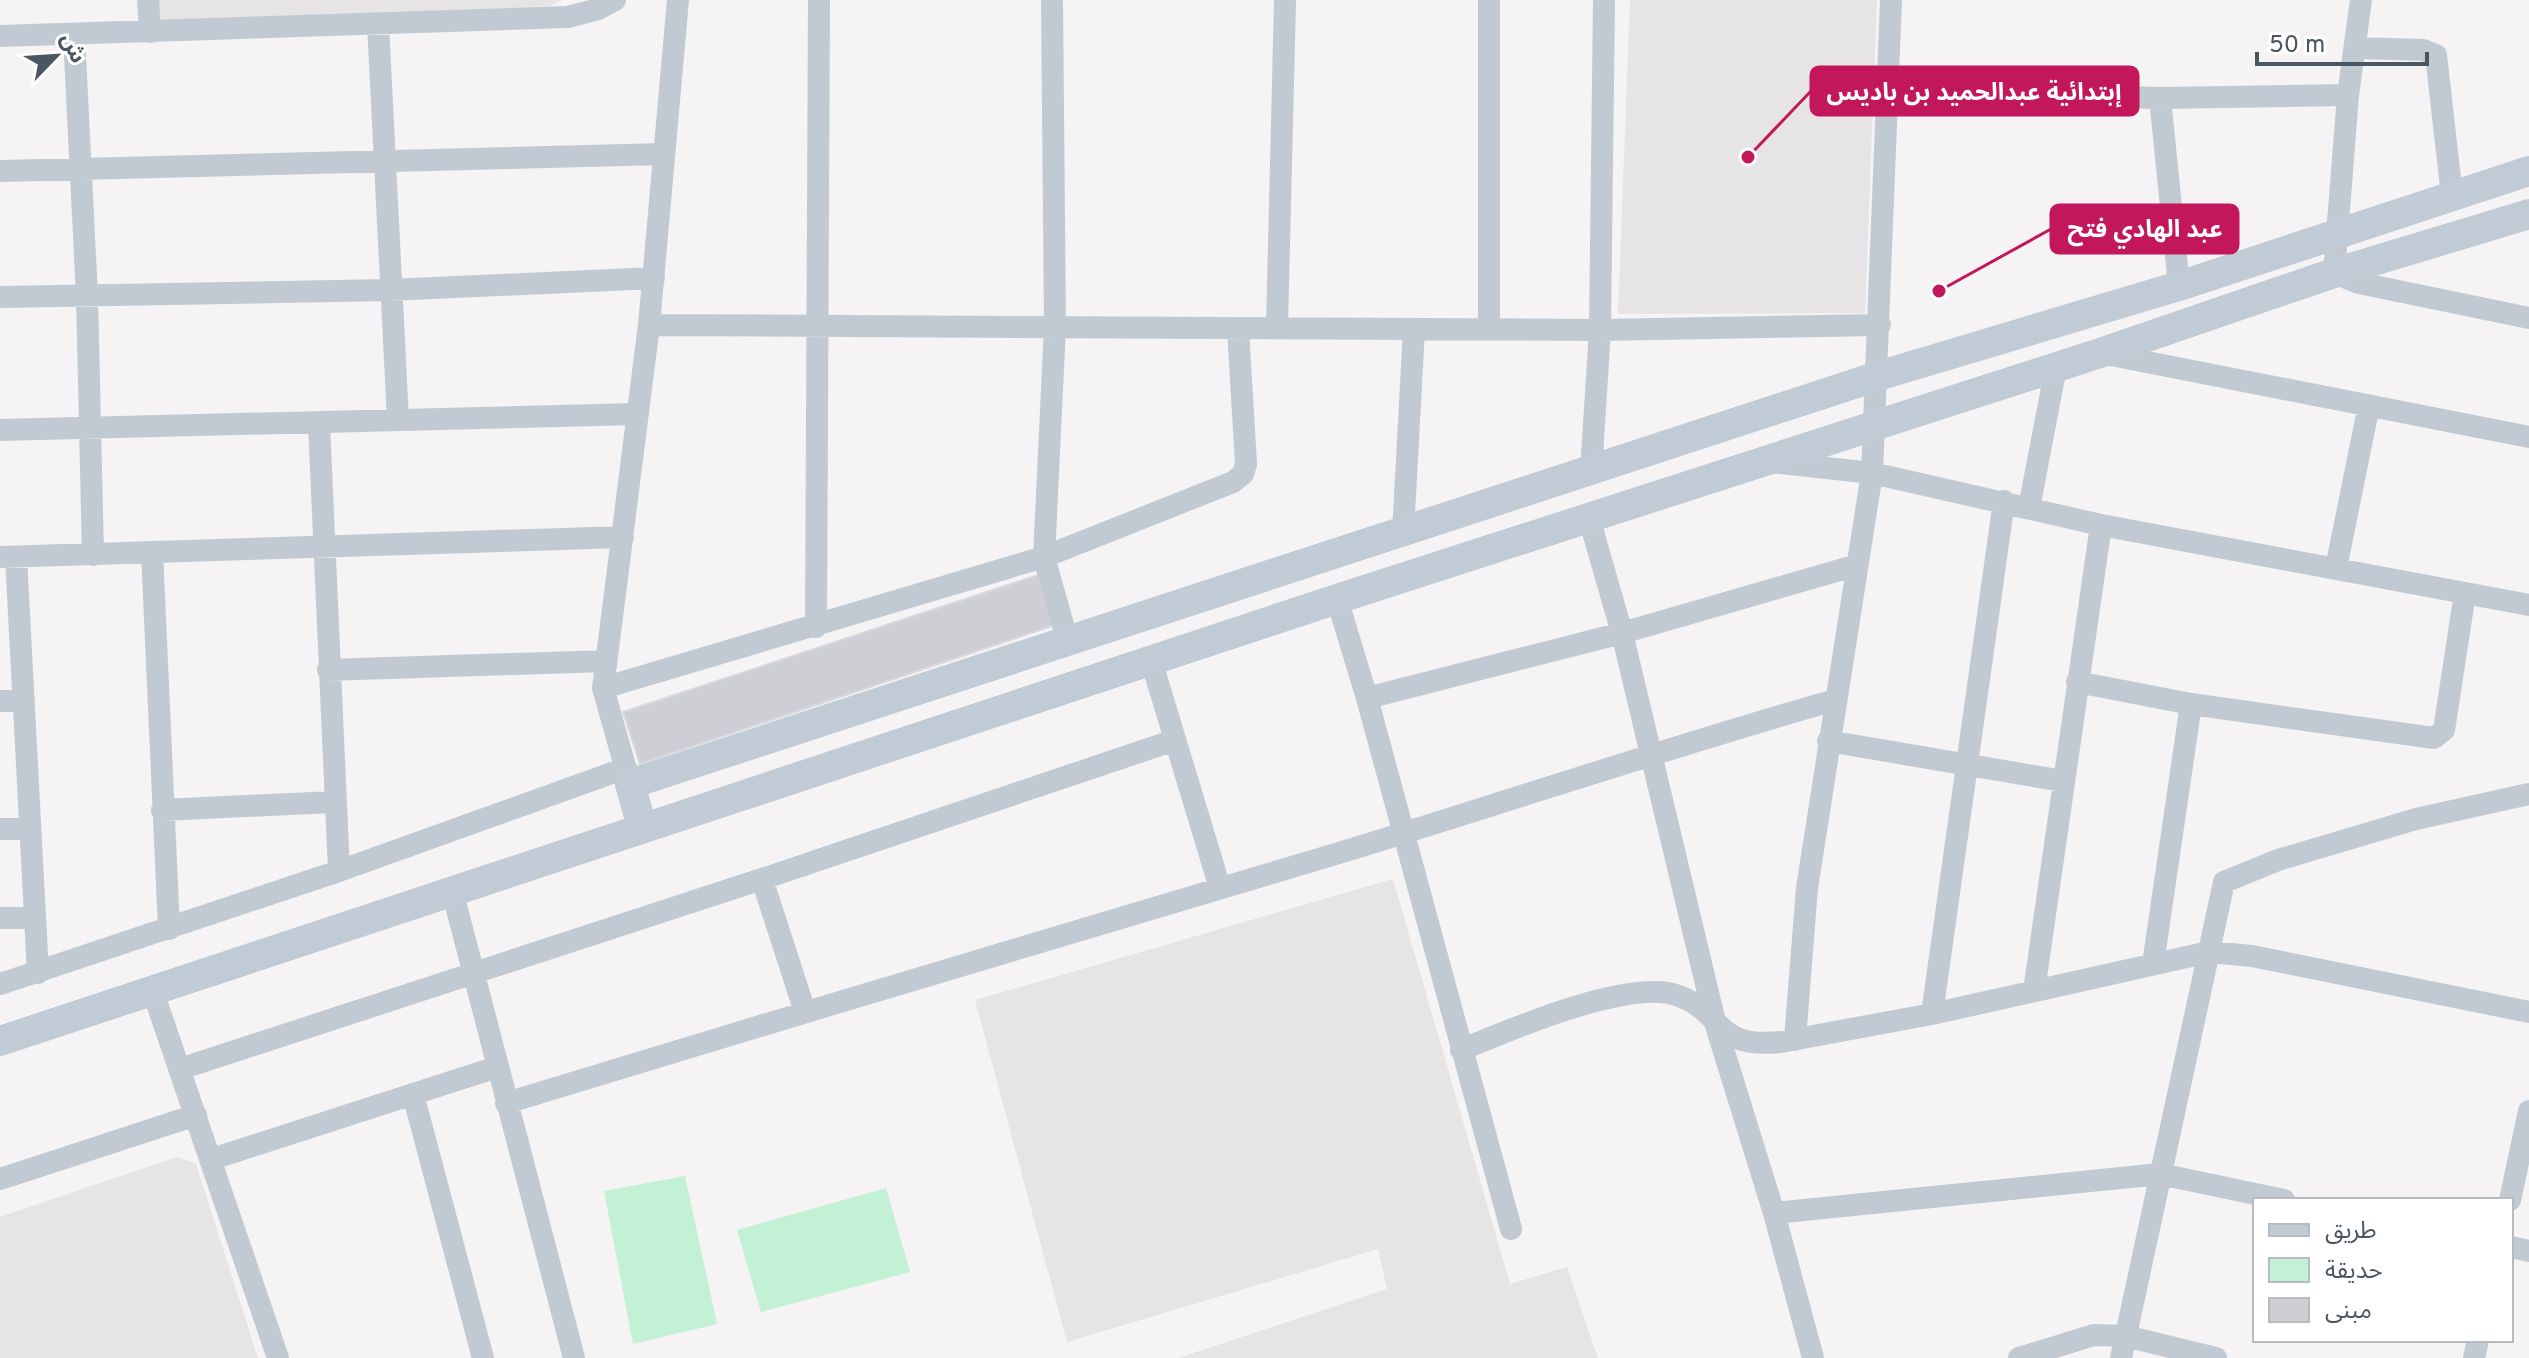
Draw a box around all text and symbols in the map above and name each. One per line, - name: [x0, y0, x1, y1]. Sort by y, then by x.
- north arrow: [16, 16, 96, 96]
- scale bar: [2257, 16, 2427, 66]
- text: ش: [53, 29, 90, 68]
- text: 50 m: [2269, 31, 2325, 61]
- callout: إبتدائية عبدالحميد بن باديس: [1811, 67, 2138, 115]
- text: إبتدائية عبدالحميد بن باديس: [1827, 79, 2122, 109]
- callout: عبد الهادي فتح: [2051, 205, 2238, 253]
- text: عبد الهادي فتح: [2067, 216, 2223, 249]
- legend: [2253, 1198, 2513, 1342]
- text: طريق: [2325, 1217, 2377, 1247]
- text: حديقة: [2325, 1257, 2383, 1287]
- text: مبنى: [2325, 1297, 2372, 1327]

